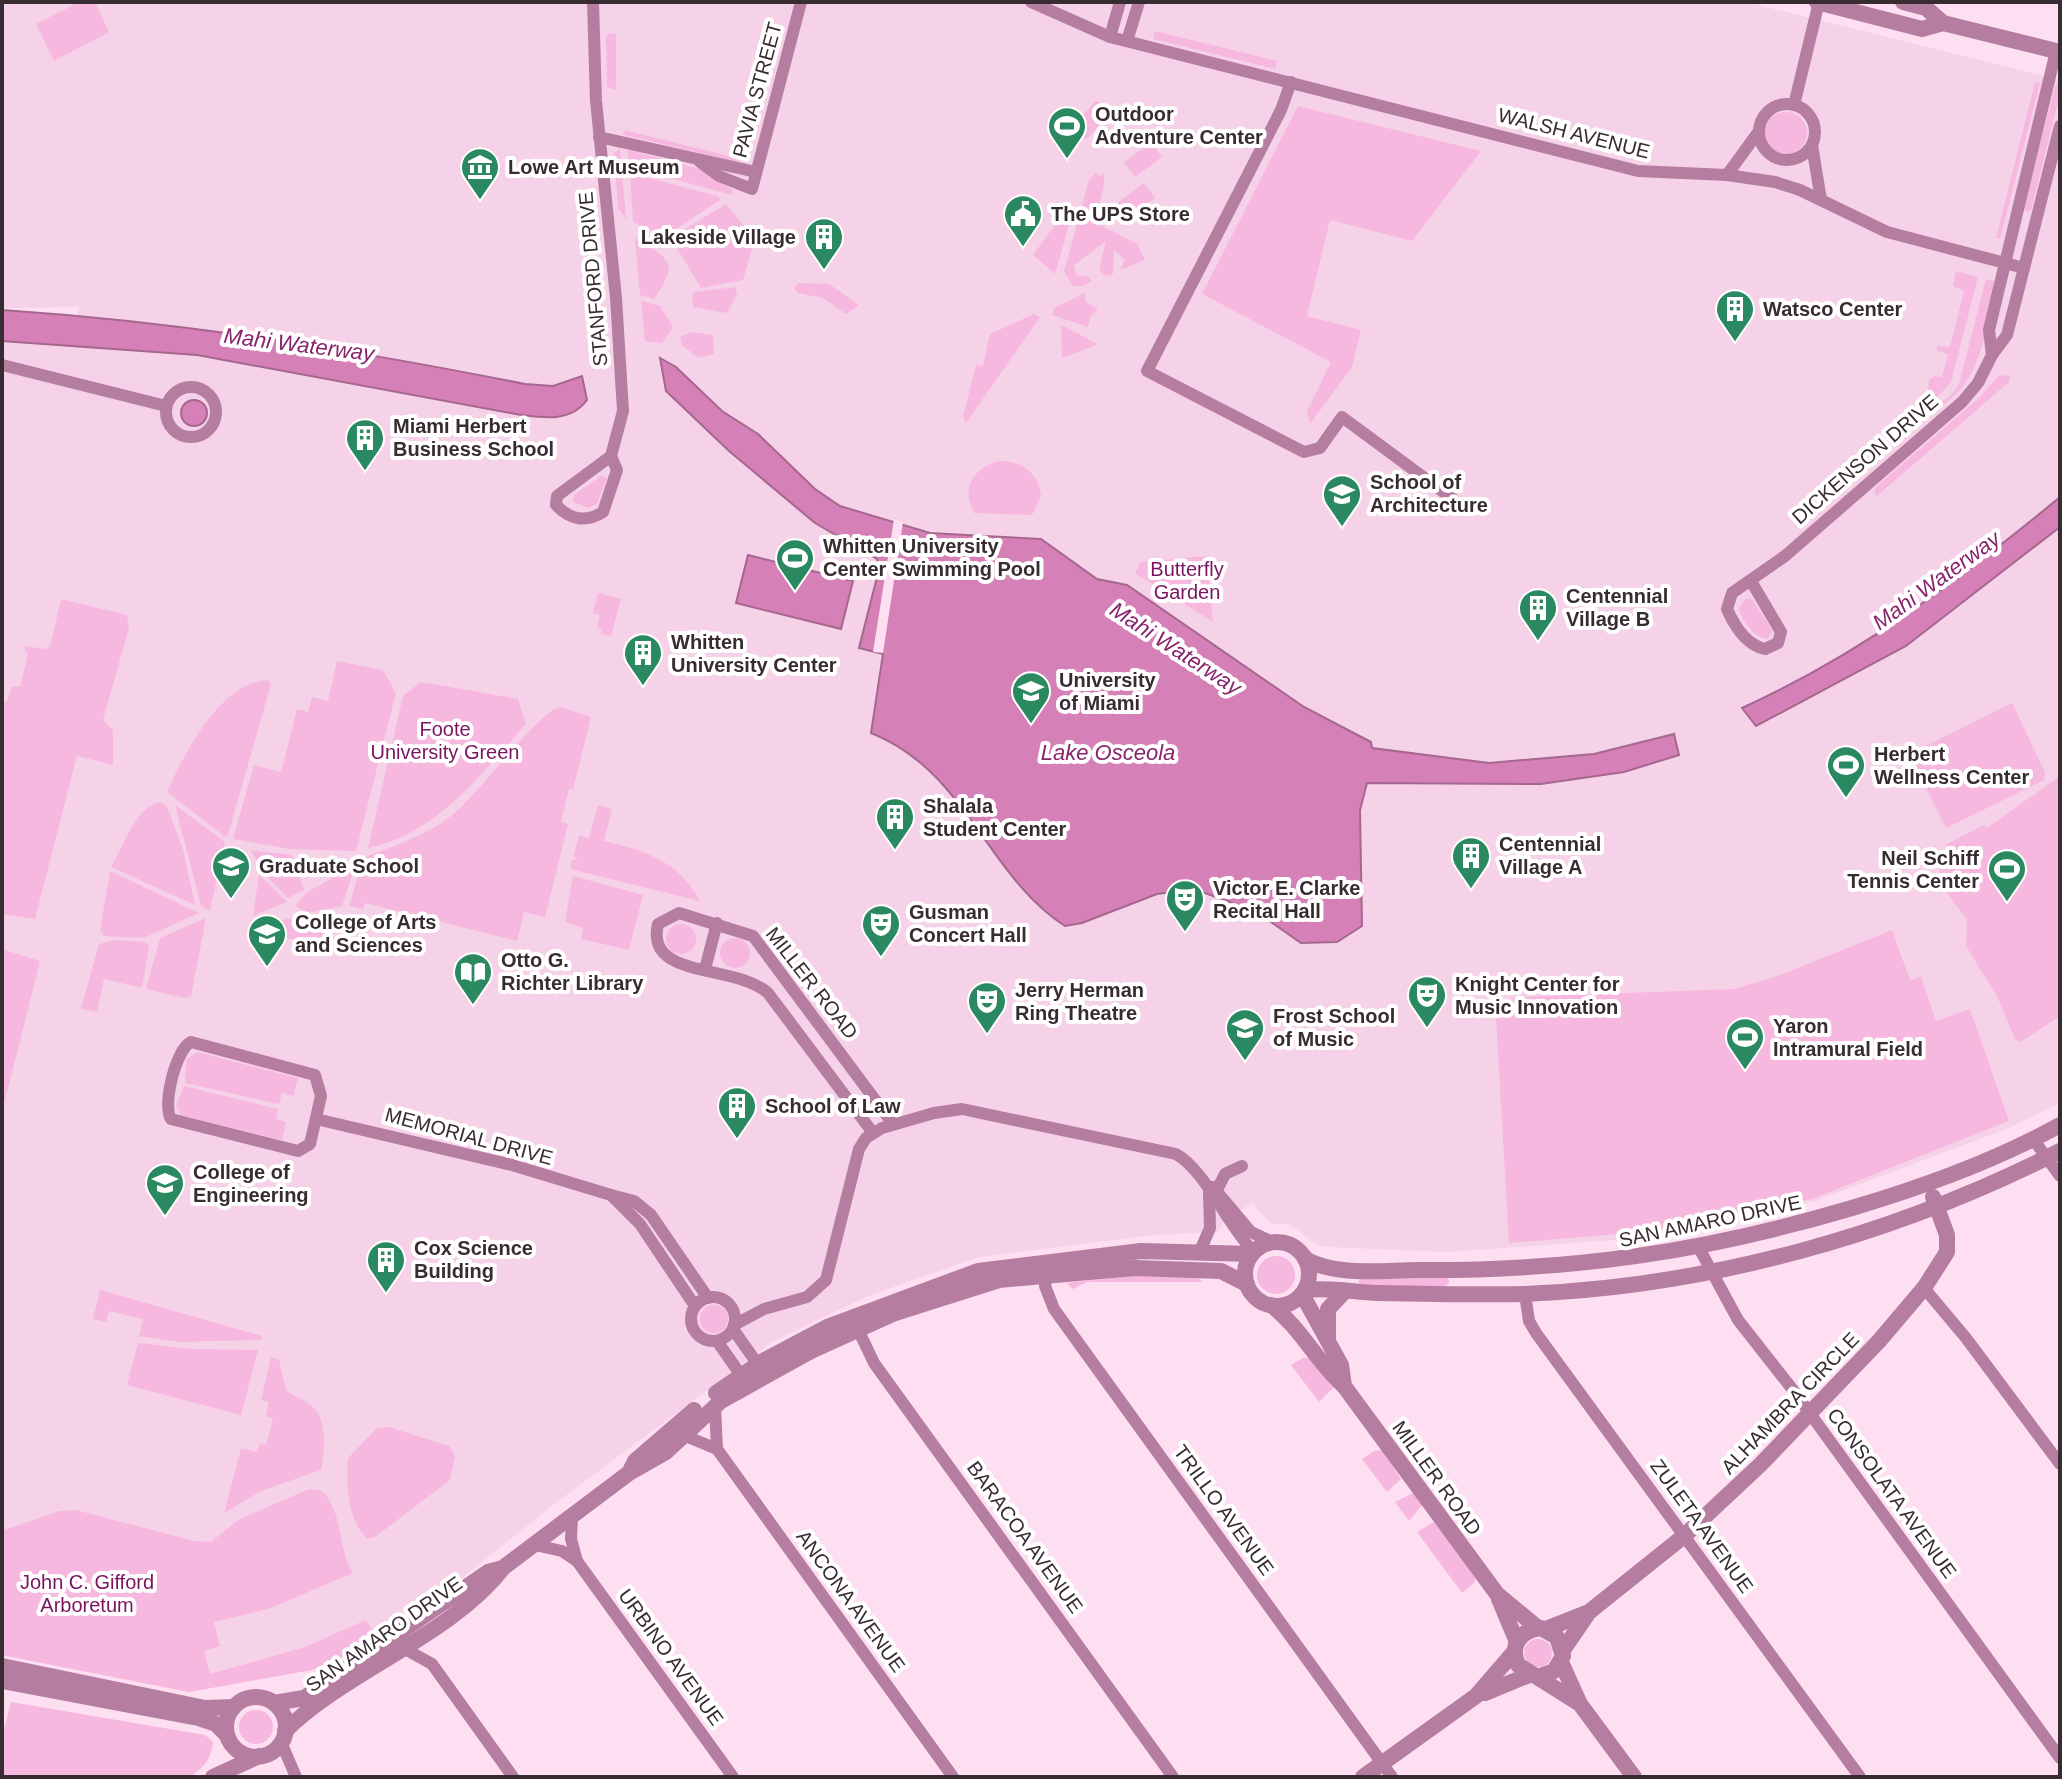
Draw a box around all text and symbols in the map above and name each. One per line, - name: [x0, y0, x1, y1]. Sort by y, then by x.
- street label: PAVIA STREET: [728, 20, 786, 160]
- place label: Outdoor Adventure Center: [1095, 103, 1263, 148]
- street label: WALSH AVENUE: [1496, 104, 1652, 162]
- sports icon: Outdoor Adventure Center: [1046, 105, 1088, 160]
- museum icon: Lowe Art Museum: [459, 146, 501, 201]
- place label: Lowe Art Museum: [508, 156, 680, 178]
- street label: STANFORD DRIVE: [574, 191, 612, 367]
- public building icon: The UPS Store: [1002, 193, 1044, 248]
- place label: The UPS Store: [1051, 203, 1190, 225]
- building icon: Lakeside Village: [803, 216, 845, 271]
- place label: Lakeside Village: [641, 226, 796, 248]
- building icon: Watsco Center: [1714, 288, 1756, 343]
- place label: Watsco Center: [1763, 298, 1903, 320]
- water label: Mahi Waterway: [222, 323, 377, 366]
- street label: DICKENSON DRIVE: [1788, 390, 1942, 528]
- place label: Miami Herbert Business School: [393, 415, 554, 460]
- building icon: Miami Herbert Business School: [344, 417, 386, 472]
- place label: School of Architecture: [1370, 471, 1488, 516]
- school or university icon: School of Architecture: [1321, 473, 1363, 528]
- water label: Mahi Waterway: [1868, 525, 2006, 635]
- place label: Whitten University Center Swimming Pool: [823, 535, 1041, 580]
- sports icon: Whitten University Center Swimming Pool: [774, 537, 816, 592]
- park label: Butterfly Garden: [1150, 558, 1224, 603]
- place label: Centennial Village B: [1566, 585, 1668, 630]
- building icon: Centennial Village B: [1517, 587, 1559, 642]
- water label: Mahi Waterway: [1106, 597, 1248, 701]
- place label: Whitten University Center: [671, 631, 837, 676]
- building icon: Whitten University Center: [622, 632, 664, 687]
- place label: University of Miami: [1059, 669, 1157, 714]
- school or university icon: University of Miami: [1010, 670, 1052, 725]
- park label: Foote University Green: [371, 718, 519, 763]
- water label: Lake Osceola: [1041, 740, 1175, 765]
- place label: Herbert Wellness Center: [1874, 743, 2029, 788]
- sports icon: Herbert Wellness Center: [1825, 744, 1867, 799]
- place label: Shalala Student Center: [923, 795, 1067, 840]
- building icon: Shalala Student Center: [874, 796, 916, 851]
- place label: Centennial Village A: [1499, 833, 1601, 878]
- building icon: Centennial Village A: [1450, 835, 1492, 890]
- school or university icon: Graduate School: [210, 845, 252, 900]
- place label: Neil Schiff Tennis Center: [1847, 847, 1979, 892]
- sports icon: Neil Schiff Tennis Center: [1986, 848, 2028, 903]
- place label: Graduate School: [259, 855, 419, 877]
- place label: Victor E. Clarke Recital Hall: [1213, 877, 1360, 922]
- theatre icon: Victor E. Clarke Recital Hall: [1164, 878, 1206, 933]
- place label: Gusman Concert Hall: [909, 901, 1027, 946]
- theatre icon: Gusman Concert Hall: [860, 903, 902, 958]
- place label: College of Arts and Sciences: [295, 911, 437, 956]
- school or university icon: College of Arts and Sciences: [246, 913, 288, 968]
- street label: MILLER ROAD: [762, 923, 862, 1043]
- place label: Otto G. Richter Library: [501, 949, 644, 994]
- library icon: Otto G. Richter Library: [452, 951, 494, 1006]
- place label: Knight Center for Music Innovation: [1455, 973, 1620, 1018]
- theatre icon: Knight Center for Music Innovation: [1406, 974, 1448, 1029]
- place label: Jerry Herman Ring Theatre: [1015, 979, 1144, 1024]
- theatre icon: Jerry Herman Ring Theatre: [966, 980, 1008, 1035]
- place label: Frost School of Music: [1273, 1005, 1395, 1050]
- school or university icon: Frost School of Music: [1224, 1007, 1266, 1062]
- place label: Yaron Intramural Field: [1773, 1015, 1923, 1060]
- sports icon: Yaron Intramural Field: [1724, 1016, 1766, 1071]
- building icon: School of Law: [716, 1085, 758, 1140]
- place label: School of Law: [765, 1095, 901, 1117]
- street label: MEMORIAL DRIVE: [383, 1103, 555, 1169]
- place label: College of Engineering: [193, 1161, 309, 1206]
- school or university icon: College of Engineering: [144, 1162, 186, 1217]
- street label: SAN AMARO DRIVE: [1617, 1191, 1803, 1251]
- place label: Cox Science Building: [414, 1237, 533, 1282]
- building icon: Cox Science Building: [365, 1239, 407, 1294]
- street label: ALHAMBRA CIRCLE: [1717, 1328, 1863, 1478]
- street label: CONSOLATA AVENUE: [1823, 1404, 1961, 1582]
- street label: MILLER ROAD: [1388, 1417, 1486, 1539]
- street label: TRILLO AVENUE: [1169, 1441, 1279, 1579]
- street label: ZULETA AVENUE: [1646, 1455, 1758, 1597]
- street label: BARACOA AVENUE: [963, 1457, 1087, 1617]
- street label: ANCONA AVENUE: [792, 1526, 910, 1676]
- park label: John C. Gifford Arboretum: [20, 1571, 154, 1616]
- street label: SAN AMARO DRIVE: [302, 1572, 466, 1696]
- street label: URBINO AVENUE: [614, 1585, 728, 1729]

